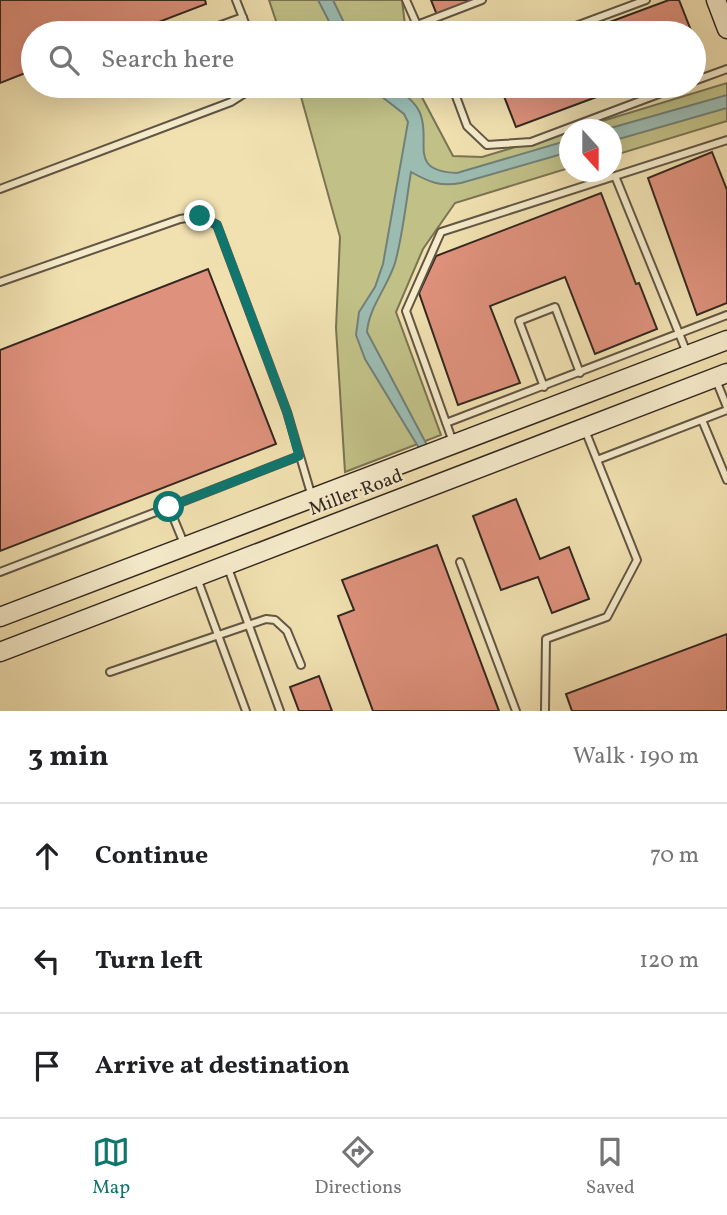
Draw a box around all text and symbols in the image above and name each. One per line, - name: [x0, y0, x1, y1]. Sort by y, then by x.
- search box: [21, 21, 706, 98]
- icon: search: [45, 41, 83, 79]
- text: Search here: [101, 42, 234, 78]
- north arrow: [559, 119, 622, 182]
- route end: [184, 200, 215, 231]
- street label: Miller Road: [305, 463, 407, 523]
- route start: [153, 491, 184, 522]
- text: 3 min: [28, 736, 109, 778]
- text: Walk · 190 m: [573, 741, 699, 773]
- icon: ahead: [28, 837, 66, 875]
- text: Continue: [95, 838, 208, 874]
- text: 70 m: [650, 840, 699, 872]
- icon: left: [28, 942, 66, 980]
- text: Turn left: [95, 943, 203, 979]
- text: 120 m: [639, 945, 699, 977]
- icon: arrive: [28, 1047, 66, 1085]
- text: Arrive at destination: [95, 1048, 350, 1084]
- tab: Map: [92, 1133, 130, 1201]
- tab: Directions: [315, 1133, 402, 1201]
- tab: Saved: [586, 1133, 635, 1201]

